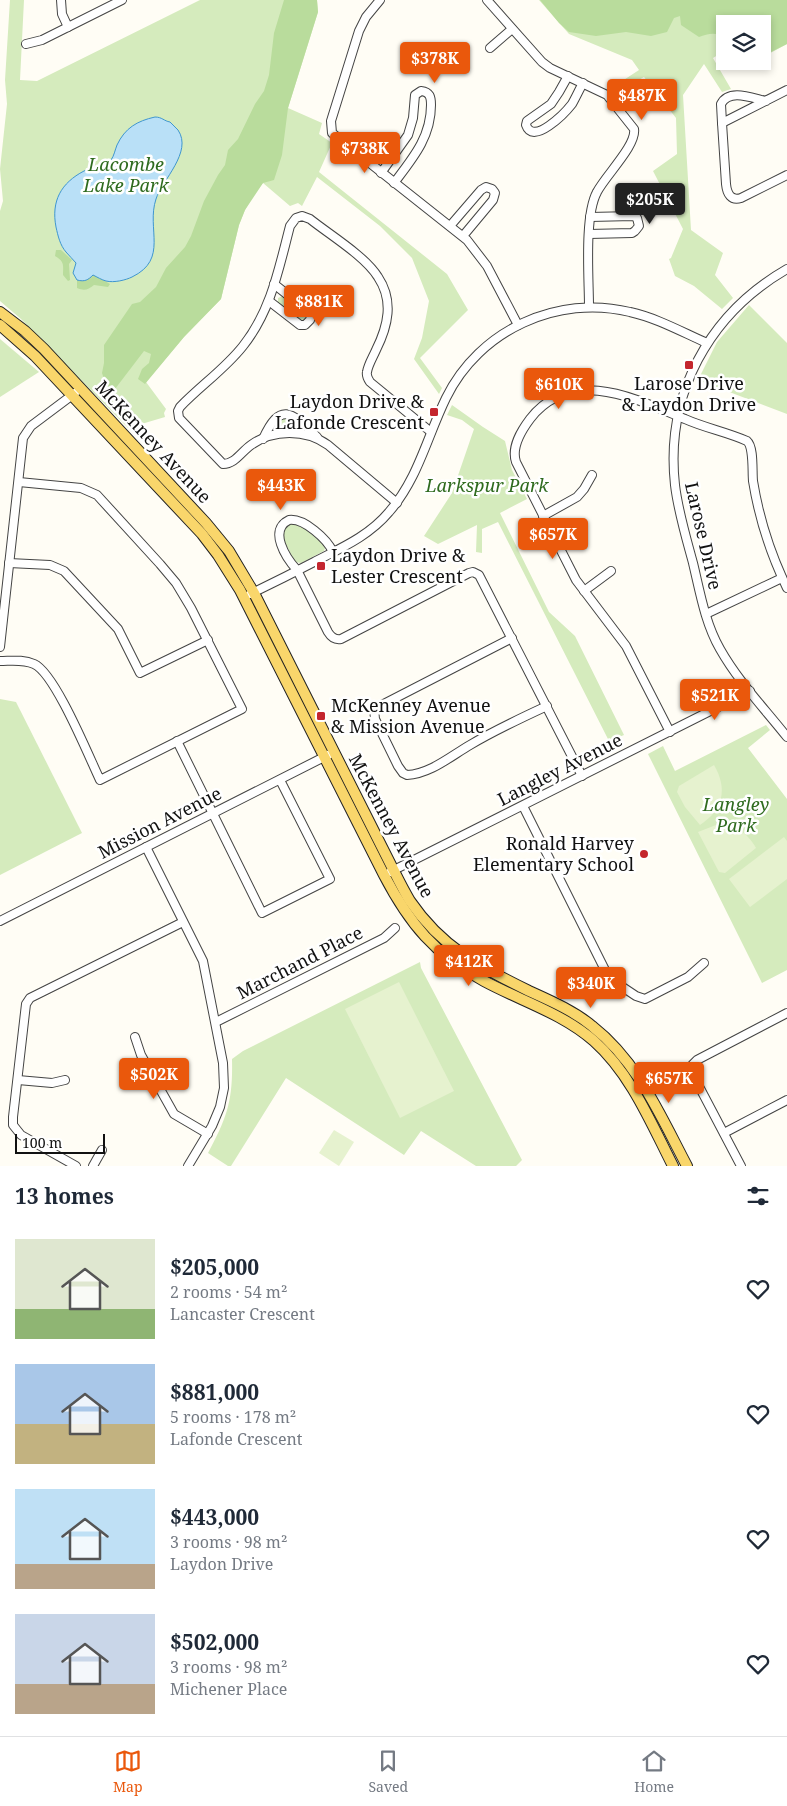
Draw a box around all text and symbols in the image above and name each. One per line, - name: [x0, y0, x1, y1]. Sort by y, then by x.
- map controls: [716, 15, 771, 70]
- button: layers: [716, 15, 771, 70]
- pin: $378K: [400, 42, 470, 84]
- text: $378K: [411, 47, 459, 69]
- pin: $487K: [607, 78, 677, 121]
- text: $487K: [618, 84, 666, 106]
- pin: $738K: [330, 132, 400, 174]
- text: $738K: [341, 137, 389, 159]
- park label: Lacombe Lake Park: [82, 152, 169, 197]
- pin: $205K: [615, 182, 685, 225]
- text: $205K: [626, 188, 674, 210]
- pin: $881K: [284, 284, 354, 327]
- text: $881K: [295, 290, 343, 312]
- marker: Larose Drive & Laydon Drive: [683, 359, 695, 371]
- pin: $610K: [524, 368, 594, 410]
- place label: Larose Drive & Laydon Drive: [622, 371, 756, 416]
- text: $610K: [535, 373, 583, 395]
- street label: McKenney Avenue: [91, 375, 217, 508]
- place label: Laydon Drive & Lafonde Crescent: [275, 389, 425, 434]
- marker: Laydon Drive & Lafonde Crescent: [428, 406, 440, 418]
- pin: $443K: [246, 468, 316, 511]
- park label: Larkspur Park: [424, 473, 549, 497]
- text: $443K: [257, 474, 305, 496]
- street label: Larose Drive: [680, 479, 728, 592]
- pin: $657K: [518, 518, 588, 560]
- text: $657K: [529, 523, 577, 545]
- place label: Laydon Drive & Lester Crescent: [331, 543, 466, 588]
- marker: Laydon Drive & Lester Crescent: [315, 560, 327, 572]
- pin: $521K: [680, 678, 750, 721]
- text: $521K: [691, 684, 739, 706]
- place label: McKenney Avenue & Mission Avenue: [331, 693, 491, 738]
- marker: McKenney Avenue & Mission Avenue: [315, 710, 327, 722]
- street label: Langley Avenue: [493, 727, 626, 811]
- street label: McKenney Avenue: [344, 749, 440, 902]
- street label: Mission Avenue: [94, 781, 225, 864]
- park label: Langley Park: [702, 792, 769, 837]
- place label: Ronald Harvey Elementary School: [473, 831, 635, 876]
- marker: Ronald Harvey Elementary School: [638, 848, 650, 860]
- street label: Marchand Place: [232, 920, 367, 1004]
- pin: $412K: [434, 944, 504, 987]
- text: $412K: [445, 950, 493, 972]
- pin: $340K: [556, 966, 626, 1009]
- text: $340K: [567, 972, 615, 994]
- pin: $502K: [119, 1058, 189, 1100]
- pin: $657K: [634, 1062, 704, 1104]
- text: $502K: [130, 1063, 178, 1085]
- text: $657K: [645, 1067, 693, 1089]
- scale bar: [15, 1131, 105, 1154]
- text: 100 m: [22, 1133, 62, 1152]
- text: 13 homes: [15, 1182, 114, 1210]
- icon: filters: [744, 1182, 772, 1210]
- text: $205,000: [170, 1253, 259, 1281]
- icon: home: [55, 1259, 115, 1319]
- icon: heart: [744, 1275, 772, 1303]
- text: 2 rooms · 54 m²: [170, 1281, 287, 1303]
- text: Lancaster Crescent: [170, 1303, 315, 1325]
- text: $881,000: [170, 1378, 259, 1406]
- icon: home: [55, 1384, 115, 1444]
- icon: heart: [744, 1400, 772, 1428]
- text: 5 rooms · 178 m²: [170, 1406, 296, 1428]
- text: Lafonde Crescent: [170, 1428, 303, 1450]
- text: $443,000: [170, 1503, 259, 1531]
- icon: home: [55, 1509, 115, 1569]
- icon: heart: [744, 1525, 772, 1553]
- text: 3 rooms · 98 m²: [170, 1531, 287, 1553]
- text: Laydon Drive: [170, 1553, 273, 1575]
- text: $502,000: [170, 1628, 259, 1656]
- icon: home: [55, 1634, 115, 1694]
- icon: heart: [744, 1650, 772, 1678]
- text: 3 rooms · 98 m²: [170, 1656, 287, 1678]
- text: Michener Place: [170, 1678, 287, 1700]
- tab: Map: [113, 1747, 143, 1796]
- tab: Saved: [369, 1747, 408, 1796]
- tab: Home: [634, 1747, 674, 1796]

